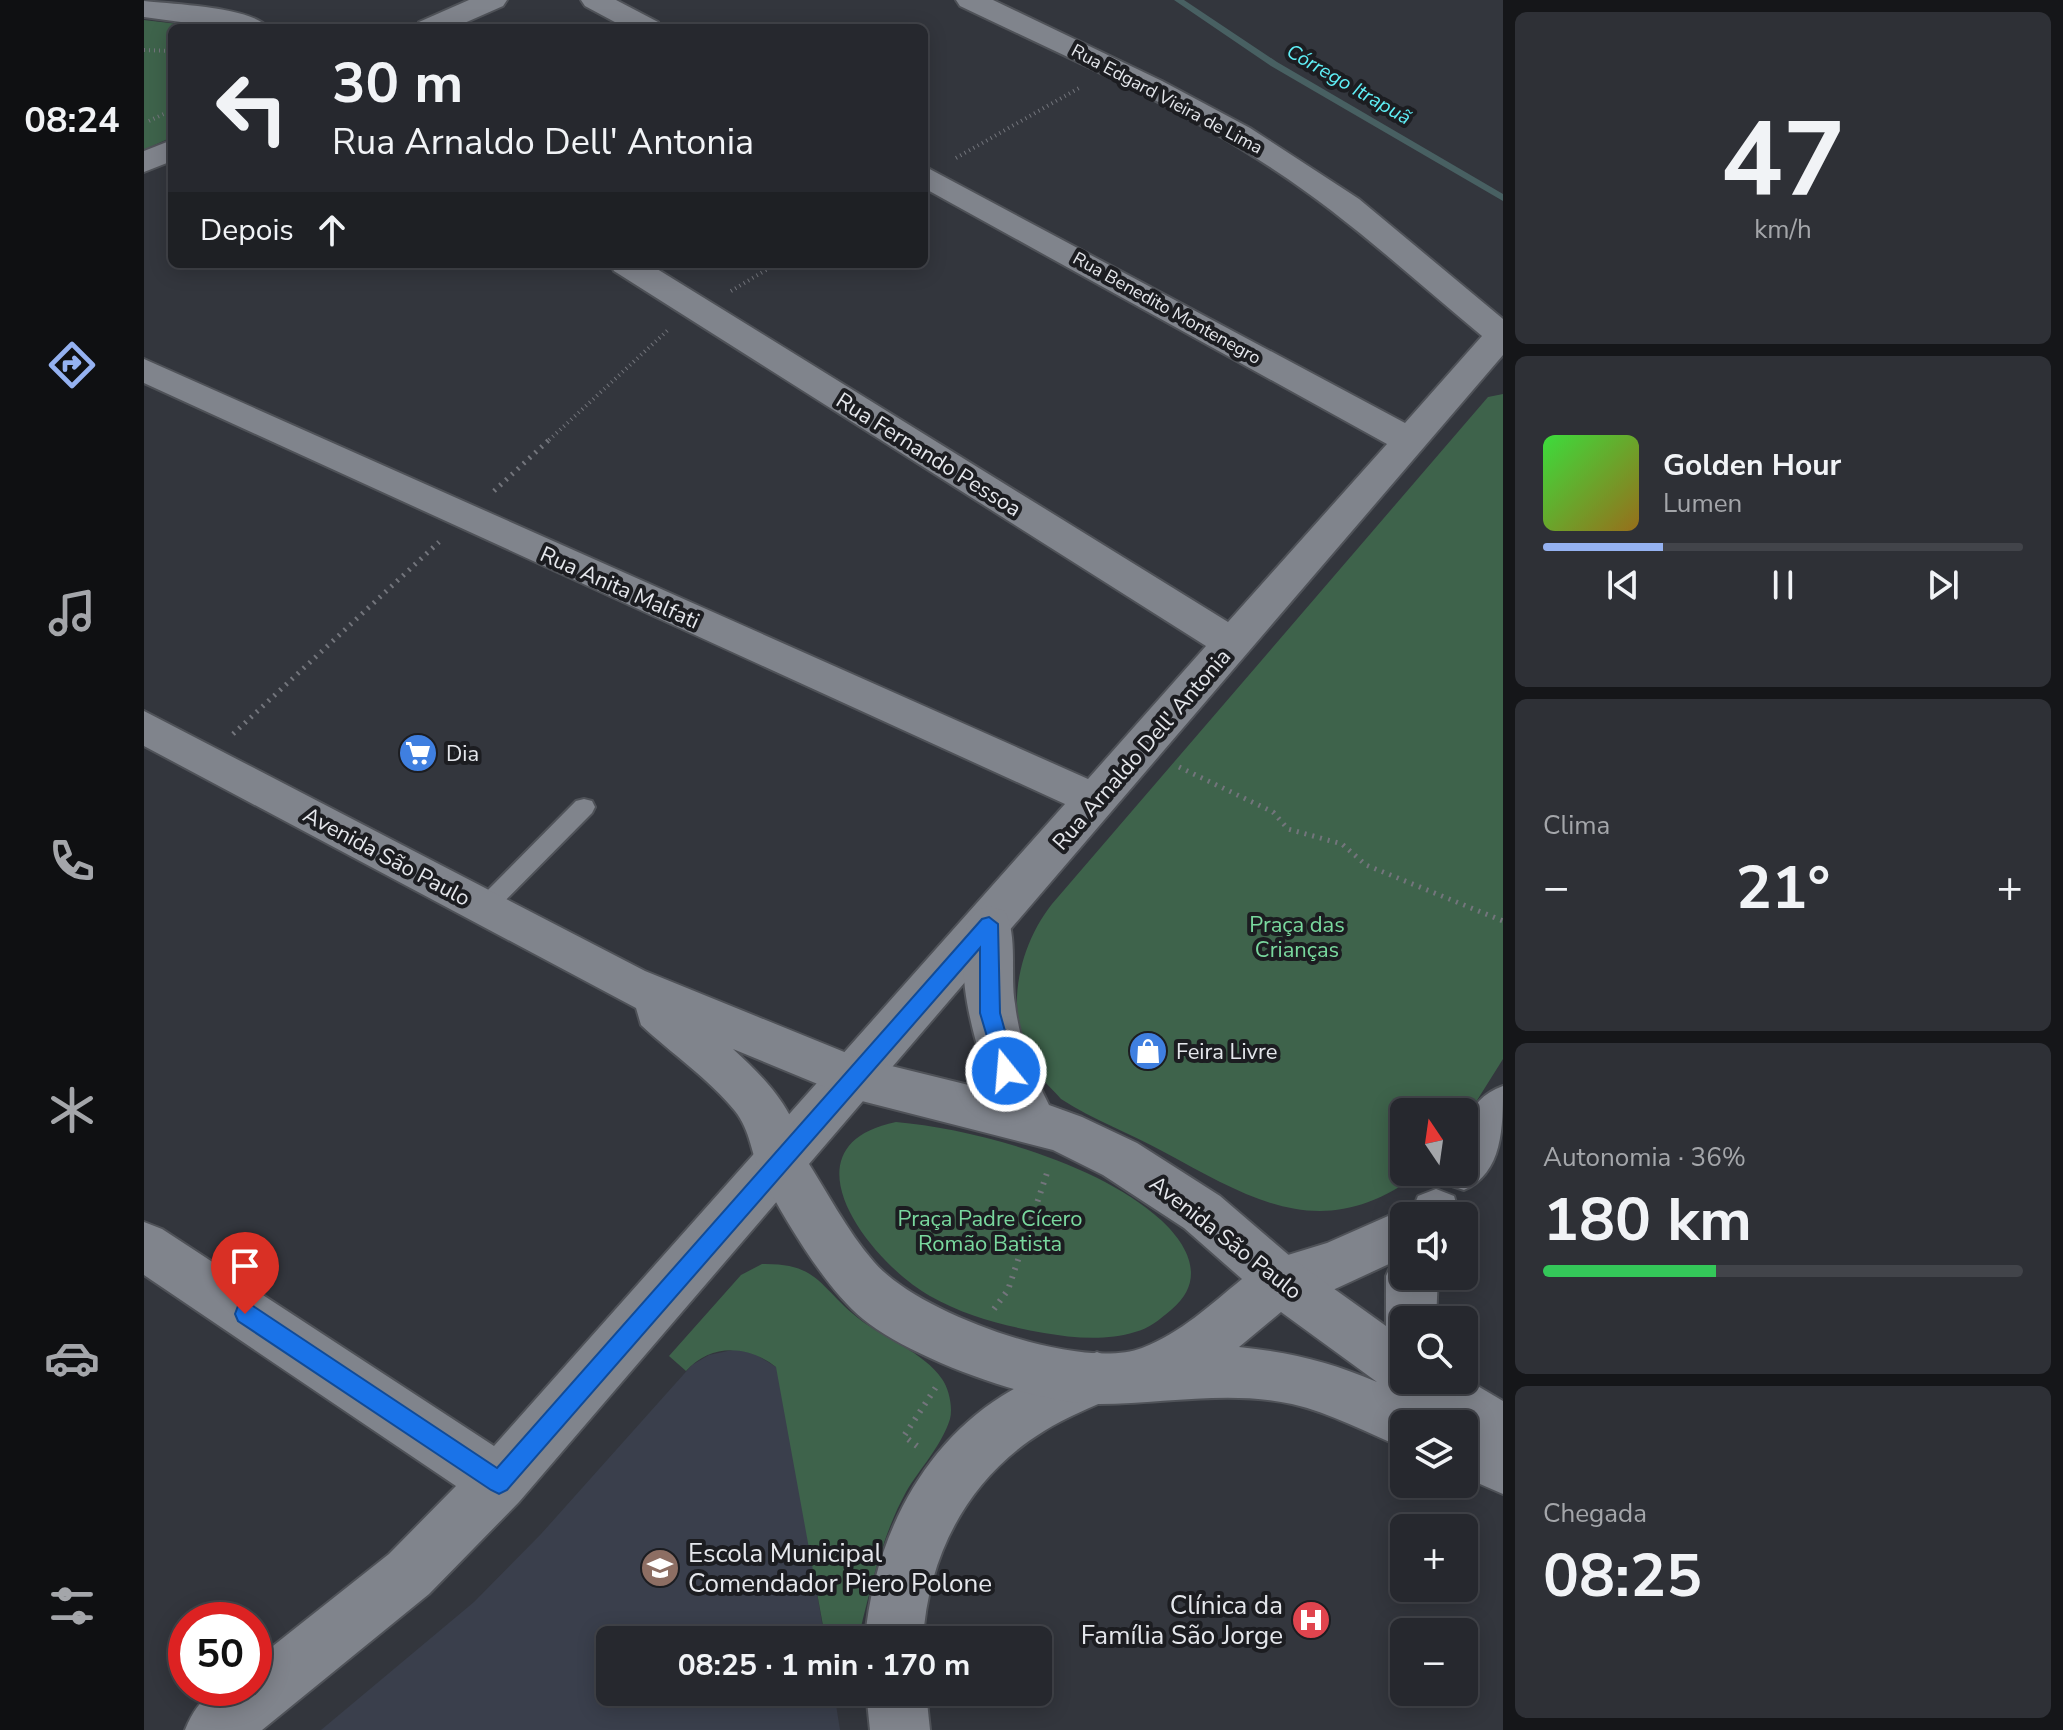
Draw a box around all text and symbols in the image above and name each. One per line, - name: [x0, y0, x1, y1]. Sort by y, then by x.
- street label: Rua Edgard Vieira de Lima: [1067, 38, 1267, 160]
- water label: Córrego Itrapuã: [1281, 38, 1416, 131]
- text: 30 m: [332, 45, 463, 122]
- icon: left: [200, 56, 304, 160]
- text: 47: [1721, 89, 1845, 231]
- text: 08:24: [24, 96, 120, 145]
- text: Rua Arnaldo Dell' Antonia: [332, 118, 754, 167]
- icon: ahead: [310, 208, 354, 252]
- text: Depois: [200, 210, 294, 251]
- text: km/h: [1754, 212, 1812, 247]
- street label: Rua Benedito Montenegro: [1069, 246, 1265, 370]
- icon: directions: [44, 337, 100, 393]
- street label: Rua Fernando Pessoa: [830, 386, 1027, 524]
- text: Golden Hour: [1663, 445, 1841, 486]
- text: Lumen: [1663, 486, 1742, 521]
- street label: Rua Anita Malfati: [535, 539, 704, 637]
- icon: previous: [1601, 563, 1645, 607]
- icon: pause: [1761, 563, 1805, 607]
- icon: next: [1921, 563, 1965, 607]
- icon: music: [44, 585, 100, 641]
- street label: Rua Arnaldo Dell' Antonia: [1046, 642, 1238, 857]
- supermarket icon: Dia: [397, 732, 439, 774]
- place label: Dia: [446, 739, 479, 769]
- street label: Avenida São Paulo: [298, 800, 475, 914]
- text: Clima: [1543, 808, 1610, 843]
- icon: phone: [44, 833, 100, 889]
- text: 21°: [1736, 847, 1830, 929]
- text: −: [1543, 858, 1569, 918]
- text: +: [1997, 858, 2023, 918]
- park label: Praça das Crianças: [1249, 910, 1345, 965]
- position arrow: [964, 1029, 1048, 1113]
- shop icon: Feira Livre: [1127, 1030, 1169, 1072]
- place label: Feira Livre: [1176, 1037, 1277, 1067]
- icon: climate: [44, 1082, 100, 1138]
- north arrow: [1390, 1098, 1478, 1186]
- map controls: [1390, 1098, 1478, 1706]
- text: Autonomia · 36%: [1543, 1140, 1746, 1175]
- street label: Avenida São Paulo: [1143, 1169, 1308, 1307]
- text: 180 km: [1543, 1179, 1752, 1261]
- button: sound: [1390, 1202, 1478, 1290]
- park label: Praça Padre Cícero Romão Batista: [897, 1204, 1083, 1259]
- pin: [211, 1232, 279, 1314]
- icon: arrive: [223, 1244, 267, 1288]
- button: search: [1390, 1306, 1478, 1394]
- icon: car: [44, 1330, 100, 1386]
- button: layers: [1390, 1410, 1478, 1498]
- text: Chegada: [1543, 1496, 1647, 1531]
- button: +: [1390, 1514, 1478, 1602]
- text: 08:25: [1543, 1535, 1702, 1617]
- place label: Escola Municipal Comendador Piero Polone: [688, 1536, 992, 1601]
- school or university icon: Escola Municipal Comendador Piero Polone: [639, 1547, 681, 1589]
- icon: filters: [44, 1578, 100, 1634]
- place label: Clínica da Família São Jorge: [1081, 1588, 1283, 1653]
- hospital icon: Clínica da Família São Jorge: [1290, 1599, 1332, 1641]
- speed limit sign: 50: [168, 1602, 272, 1706]
- button: −: [1390, 1618, 1478, 1706]
- text: 08:25 · 1 min · 170 m: [678, 1645, 970, 1686]

